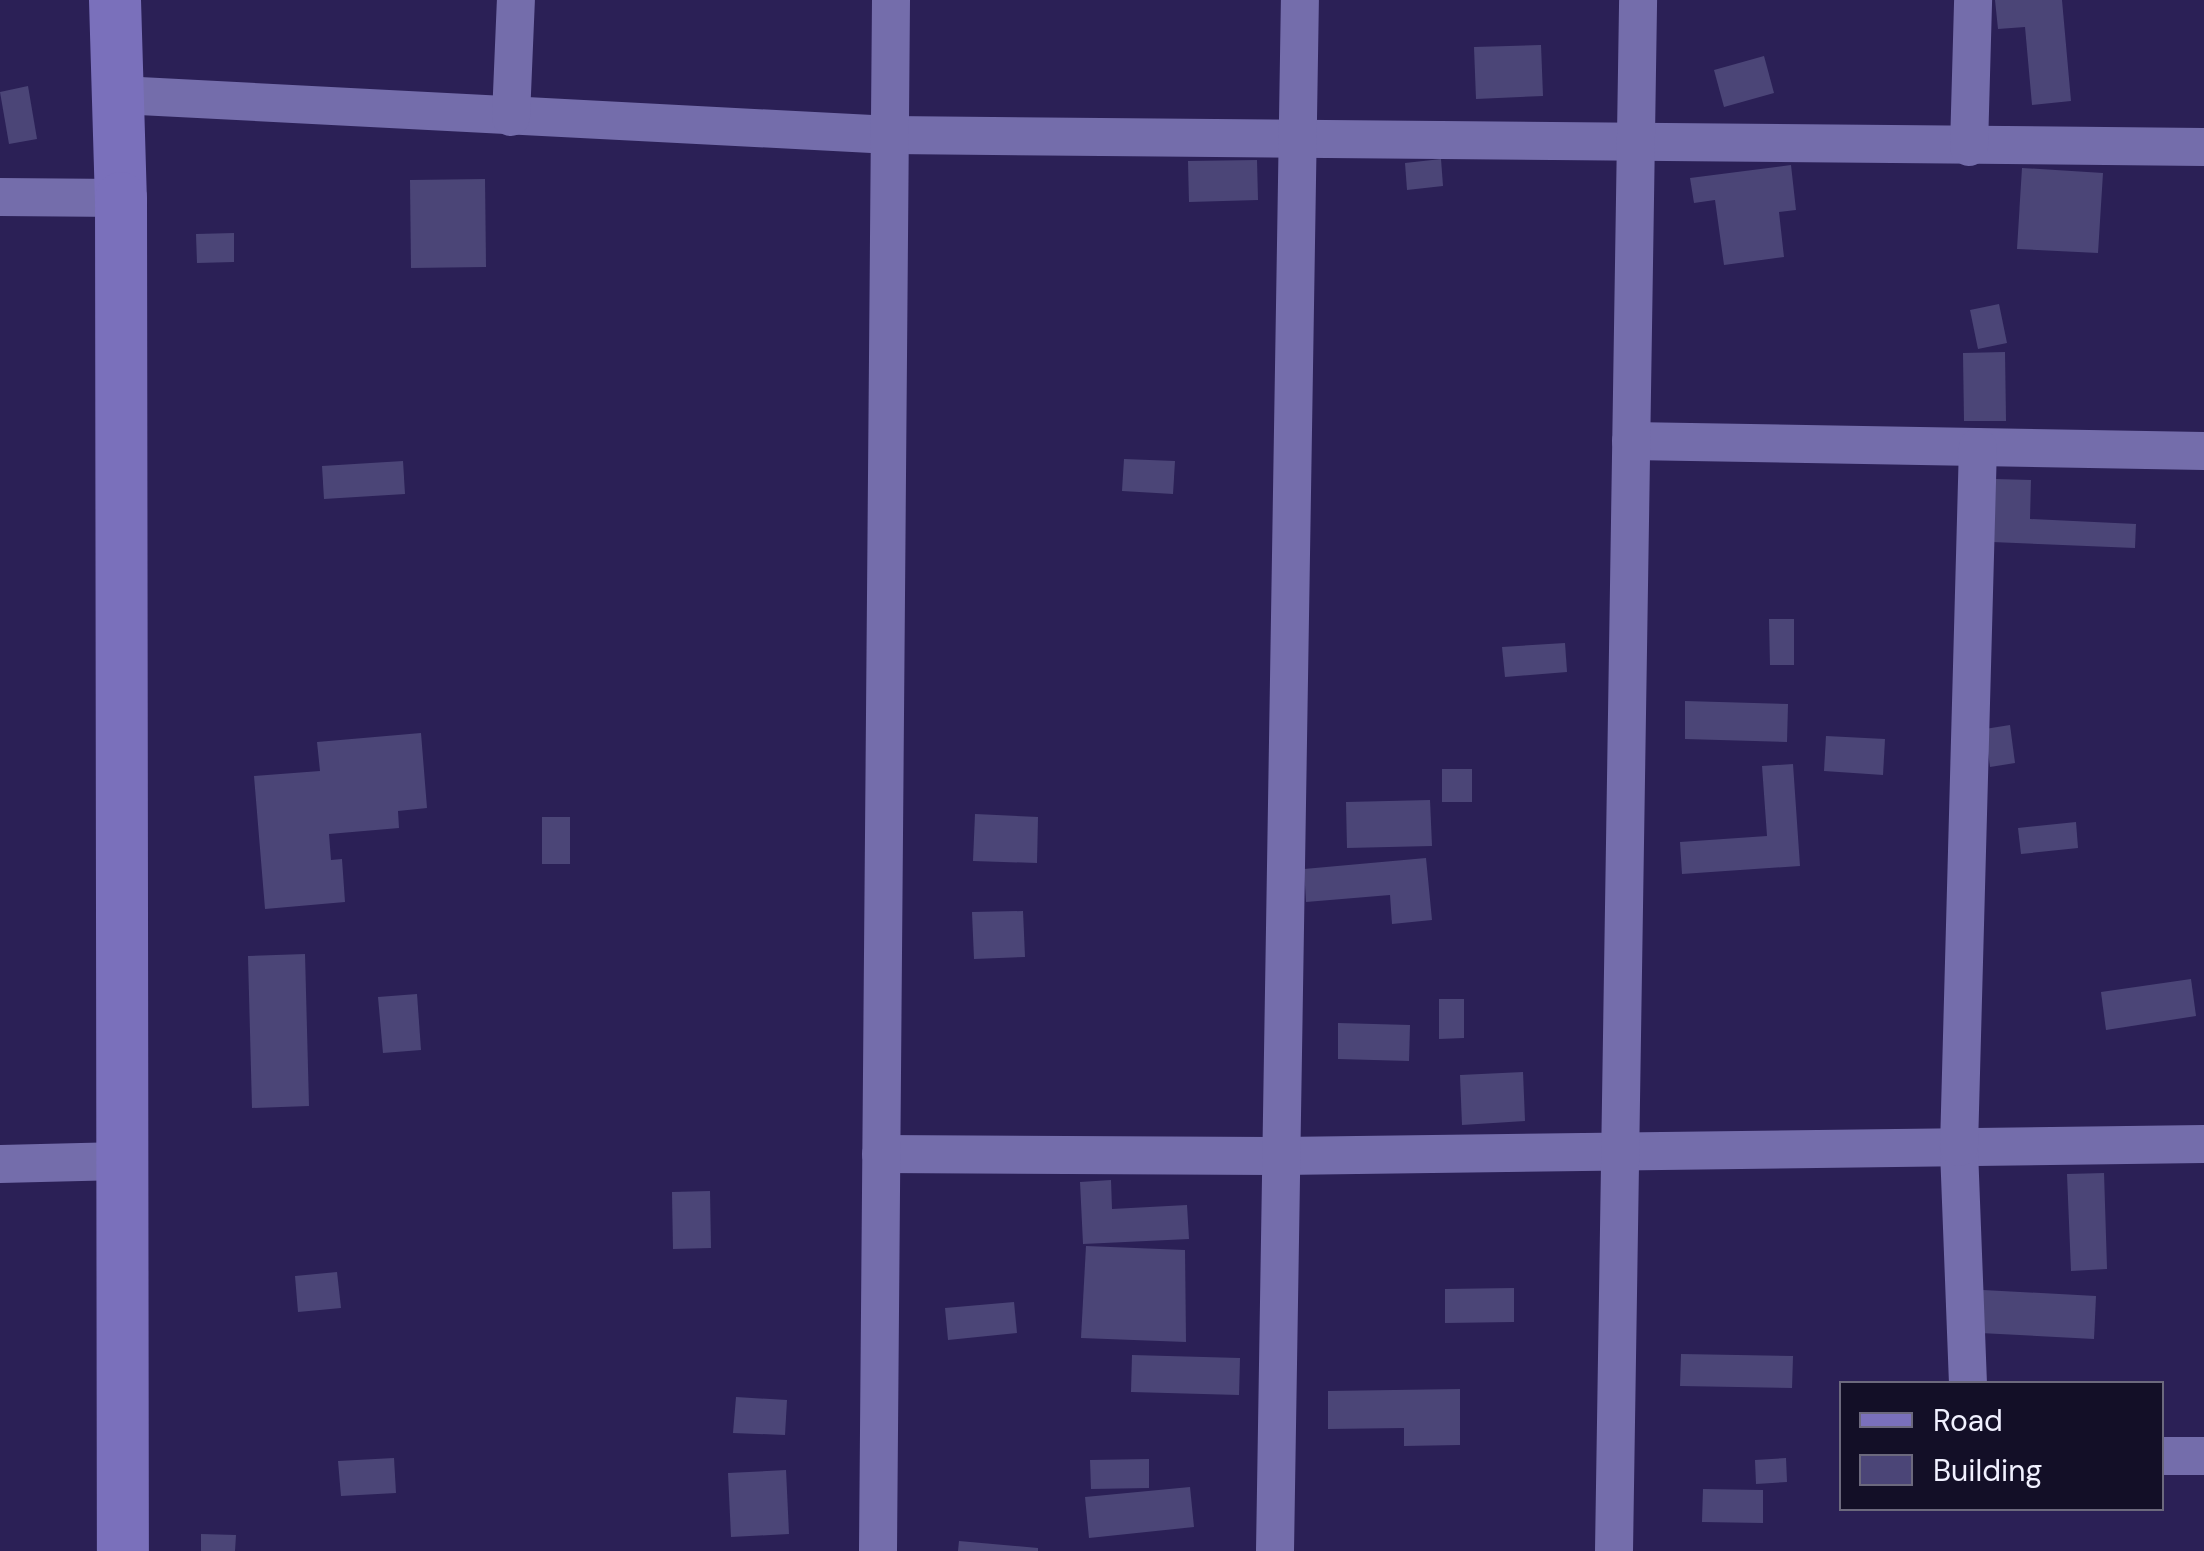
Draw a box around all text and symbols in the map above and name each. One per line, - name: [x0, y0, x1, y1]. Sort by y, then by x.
- legend: [1839, 1381, 2164, 1511]
- text: Road: [1933, 1401, 2003, 1440]
- text: Building: [1933, 1451, 2042, 1490]

